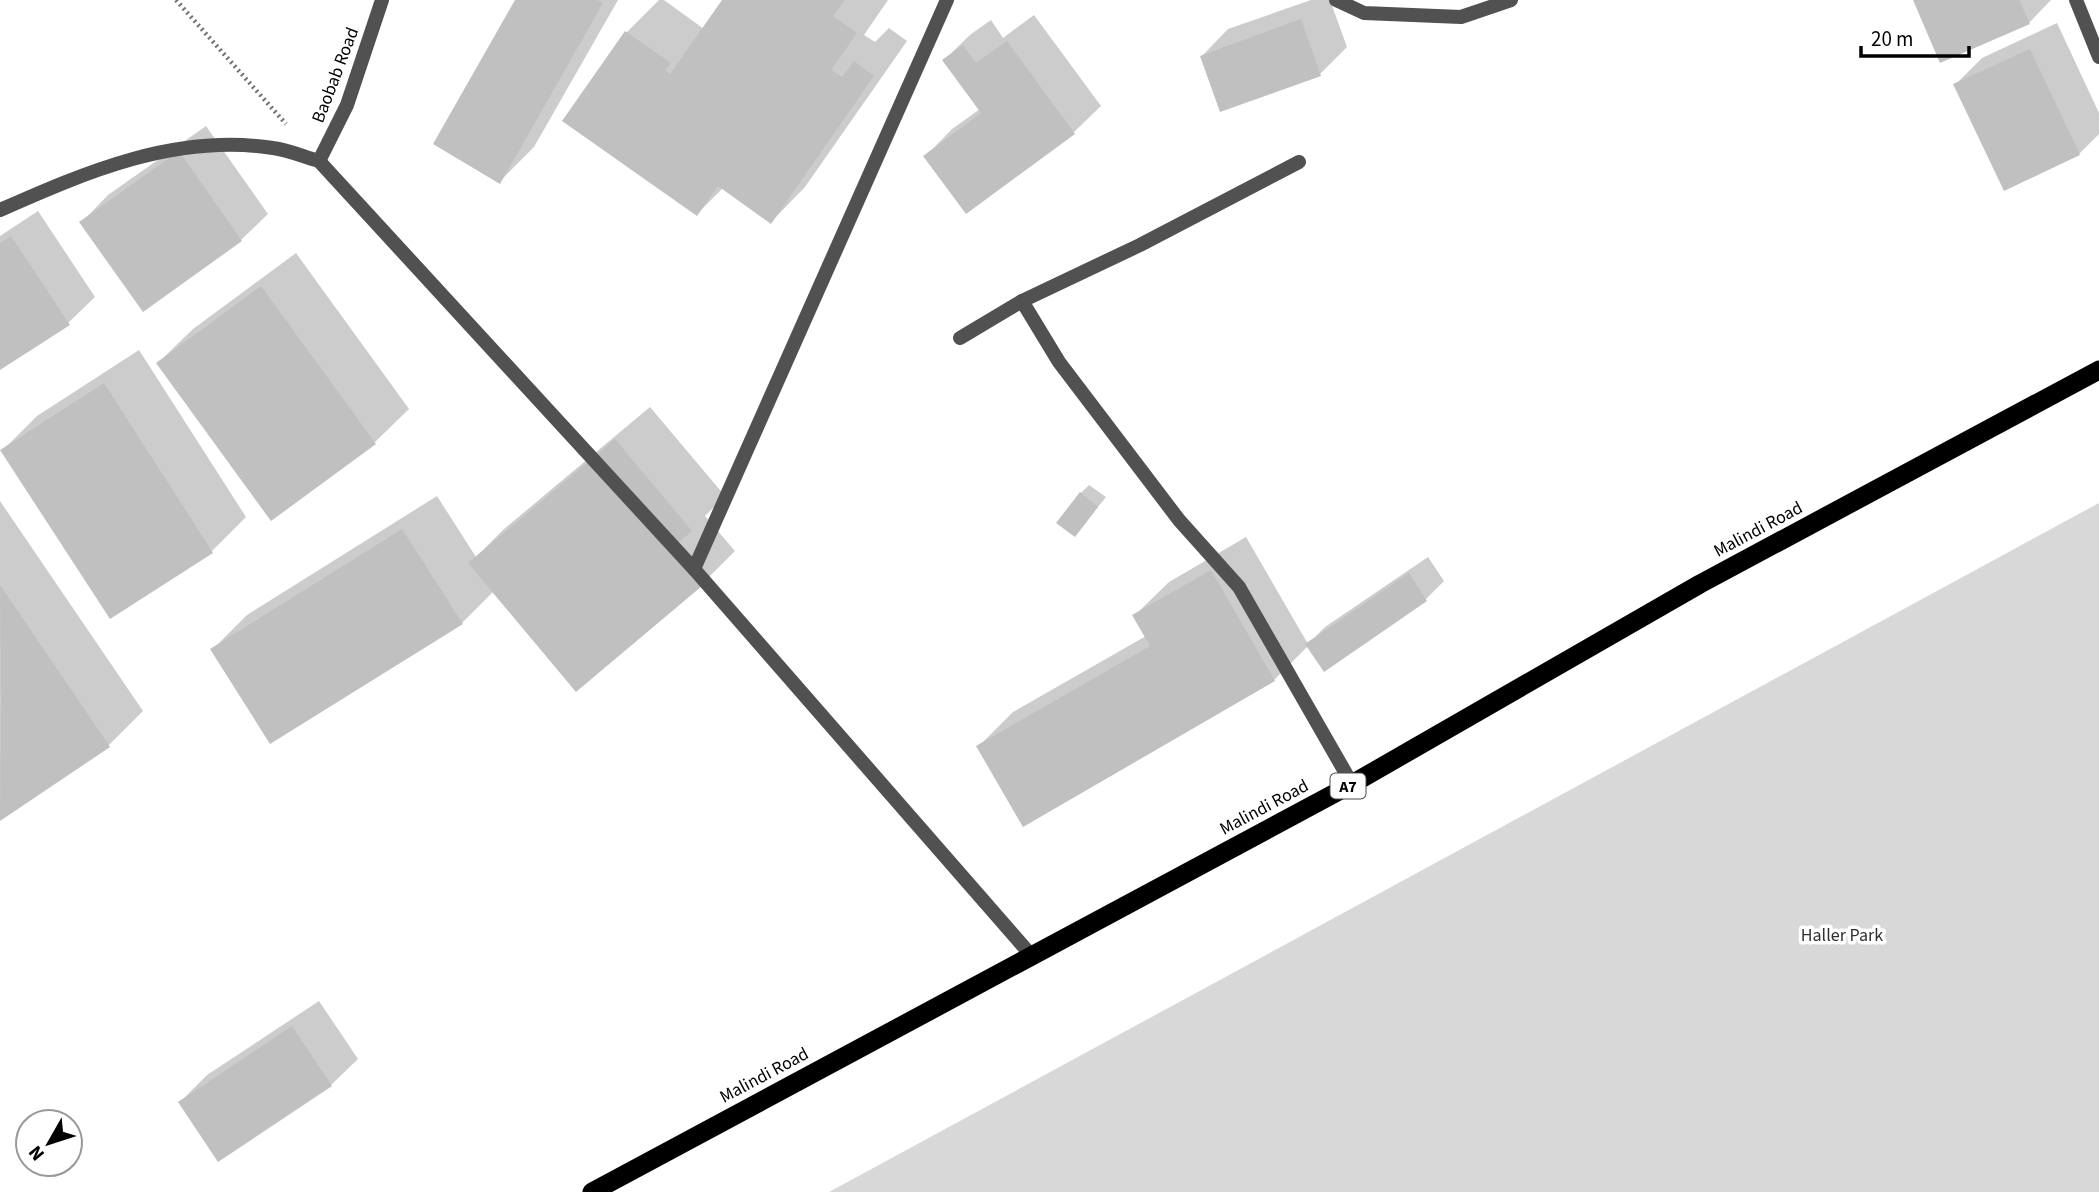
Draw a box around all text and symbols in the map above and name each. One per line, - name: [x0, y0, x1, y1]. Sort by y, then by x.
- scale bar: [1861, 14, 1969, 58]
- street label: Baobab Road: [306, 24, 365, 127]
- text: 20 m: [1871, 24, 1913, 54]
- street label: Malindi Road: [1709, 495, 1807, 563]
- street label: Malindi Road: [1215, 773, 1313, 841]
- road number: A7: [1330, 774, 1366, 799]
- park label: Haller Park: [1801, 923, 1883, 948]
- street label: Malindi Road: [715, 1041, 813, 1109]
- north arrow: [14, 1108, 84, 1178]
- text: N: [22, 1139, 51, 1166]

